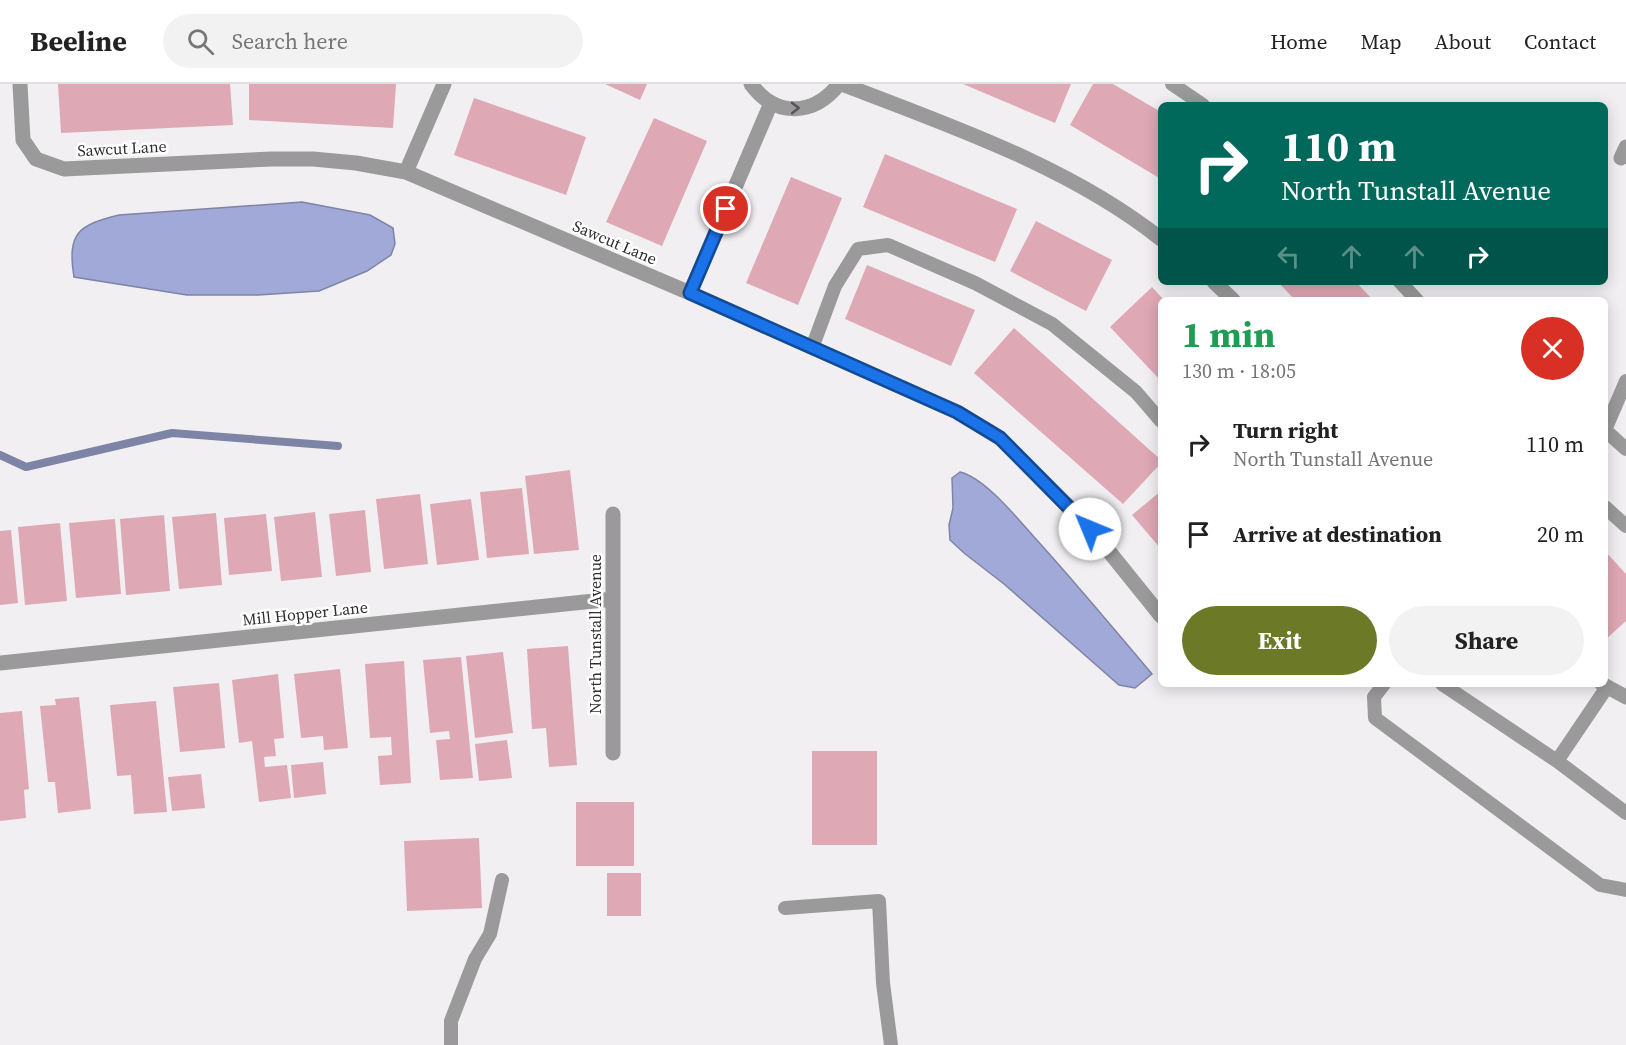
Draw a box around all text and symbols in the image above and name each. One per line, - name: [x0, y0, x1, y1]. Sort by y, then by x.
- search box: [163, 14, 583, 68]
- text: Beeline: [30, 22, 127, 60]
- icon: search: [184, 25, 217, 58]
- text: Search here: [232, 26, 348, 56]
- text: Home: [1270, 27, 1328, 56]
- text: Map: [1361, 27, 1402, 56]
- text: About: [1435, 27, 1491, 56]
- text: Contact: [1524, 27, 1596, 56]
- one-way arrow: [791, 102, 800, 114]
- text: 110 m: [1281, 117, 1396, 175]
- icon: right: [1182, 126, 1260, 204]
- street label: Sawcut Lane: [77, 135, 167, 161]
- text: North Tunstall Avenue: [1281, 172, 1551, 209]
- pin: [700, 183, 751, 234]
- icon: arrive: [709, 192, 742, 225]
- street label: Sawcut Lane: [570, 214, 660, 270]
- icon: left: [1272, 240, 1305, 273]
- icon: ahead: [1335, 240, 1368, 273]
- icon: ahead: [1398, 240, 1431, 273]
- icon: right: [1461, 240, 1494, 273]
- text: 1 min: [1182, 310, 1275, 359]
- button: close: [1521, 317, 1584, 380]
- text: 130 m · 18:05: [1182, 357, 1296, 385]
- text: Turn right: [1233, 415, 1338, 445]
- icon: right: [1182, 428, 1215, 461]
- text: 110 m: [1526, 429, 1584, 459]
- text: North Tunstall Avenue: [1233, 445, 1433, 473]
- position arrow: [1058, 497, 1122, 561]
- icon: arrive: [1182, 518, 1215, 551]
- text: Arrive at destination: [1233, 519, 1442, 549]
- text: 20 m: [1537, 519, 1584, 549]
- street label: North Tunstall Avenue: [584, 554, 606, 714]
- street label: Mill Hopper Lane: [241, 595, 369, 631]
- button: Exit: [1182, 606, 1377, 675]
- button: Share: [1389, 606, 1584, 675]

